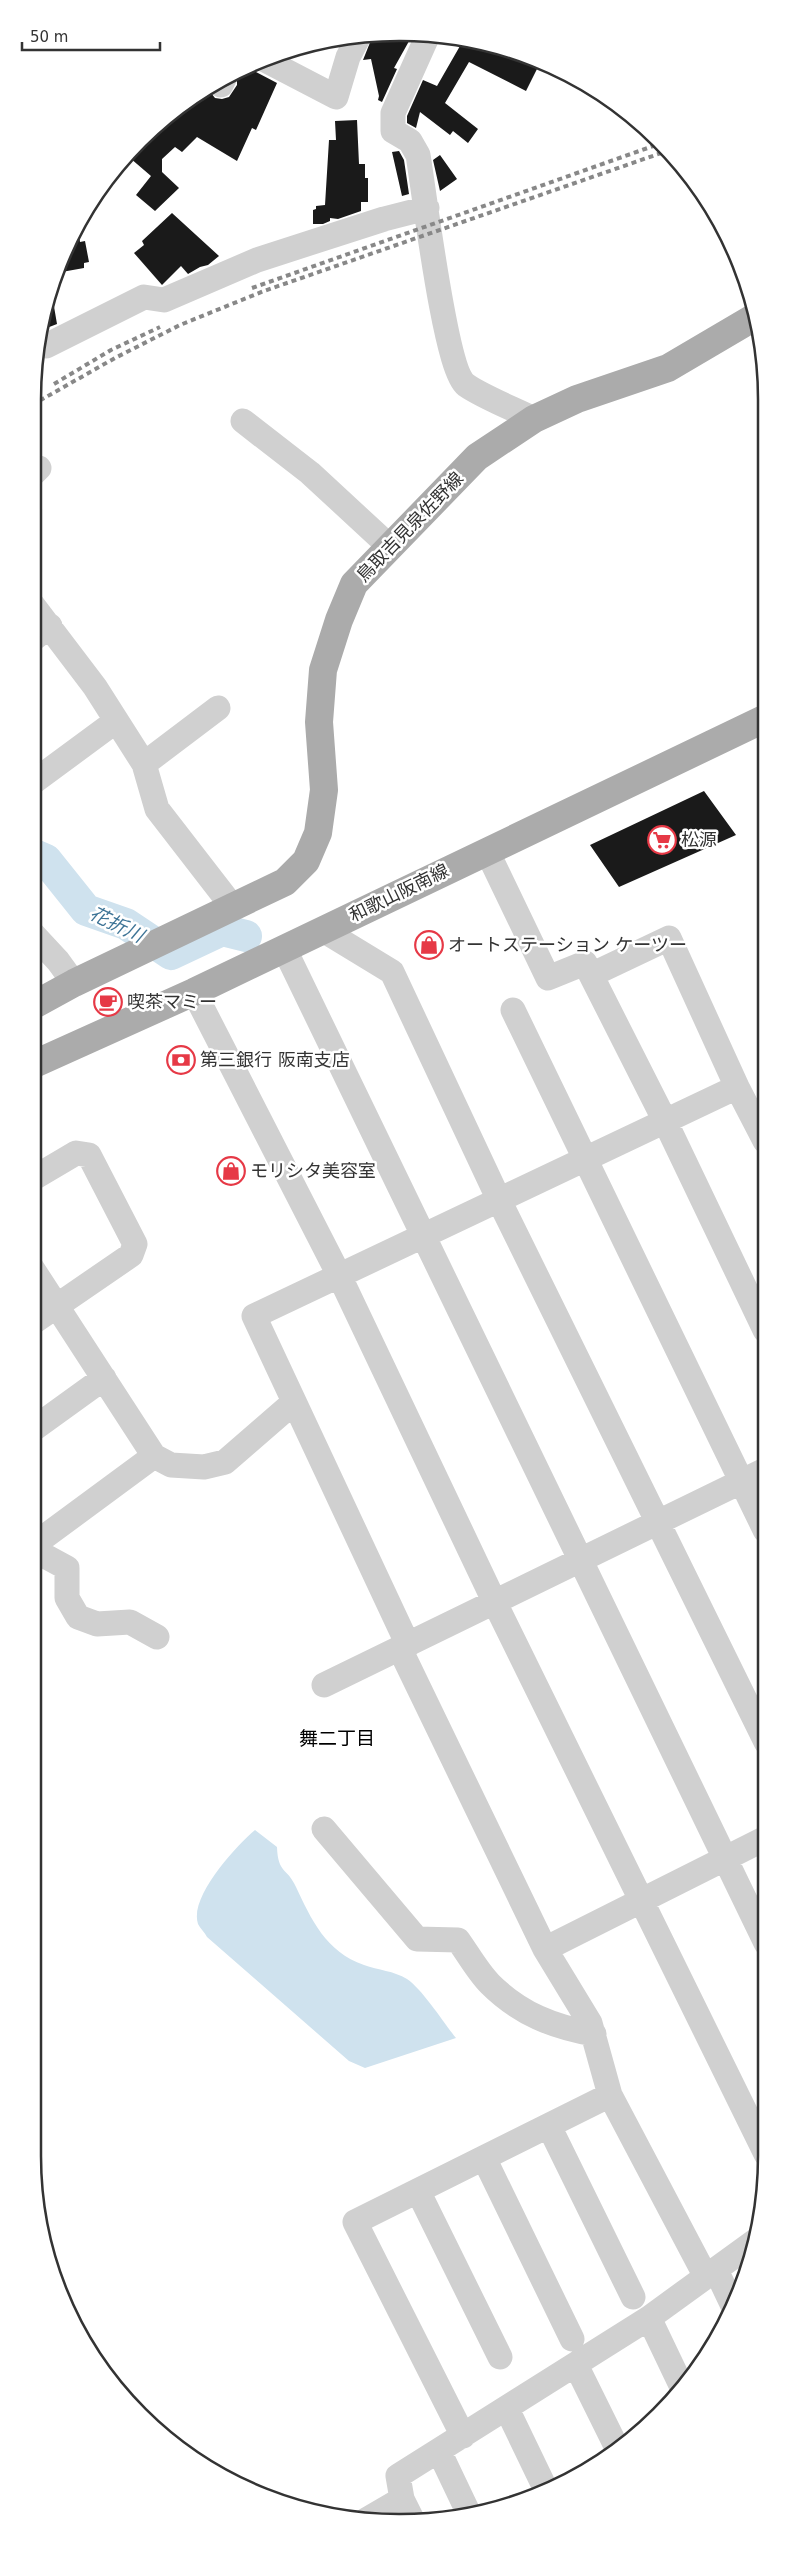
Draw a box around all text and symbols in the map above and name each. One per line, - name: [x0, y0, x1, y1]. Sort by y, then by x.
- scale bar: [22, 20, 160, 52]
- text: 50 m: [30, 28, 68, 46]
- street label: 鳥取吉見泉佐野線: [352, 468, 467, 586]
- supermarket icon: 松源: [647, 825, 677, 855]
- place label: 松源: [681, 829, 717, 850]
- street label: 和歌山阪南線: [346, 859, 452, 926]
- water label: 花折川: [87, 902, 149, 947]
- shop icon: オートステーション ケーツー: [414, 930, 444, 960]
- place label: オートステーション ケーツー: [448, 934, 687, 955]
- cafe icon: 喫茶マミー: [93, 987, 123, 1017]
- place label: 喫茶マミー: [127, 991, 217, 1012]
- bank icon: 第三銀行 阪南支店: [166, 1045, 196, 1075]
- place label: 第三銀行 阪南支店: [200, 1049, 350, 1070]
- shop icon: モリシタ美容室: [216, 1156, 246, 1186]
- place label: モリシタ美容室: [250, 1160, 376, 1181]
- district label: 舞二丁目: [299, 1727, 375, 1749]

